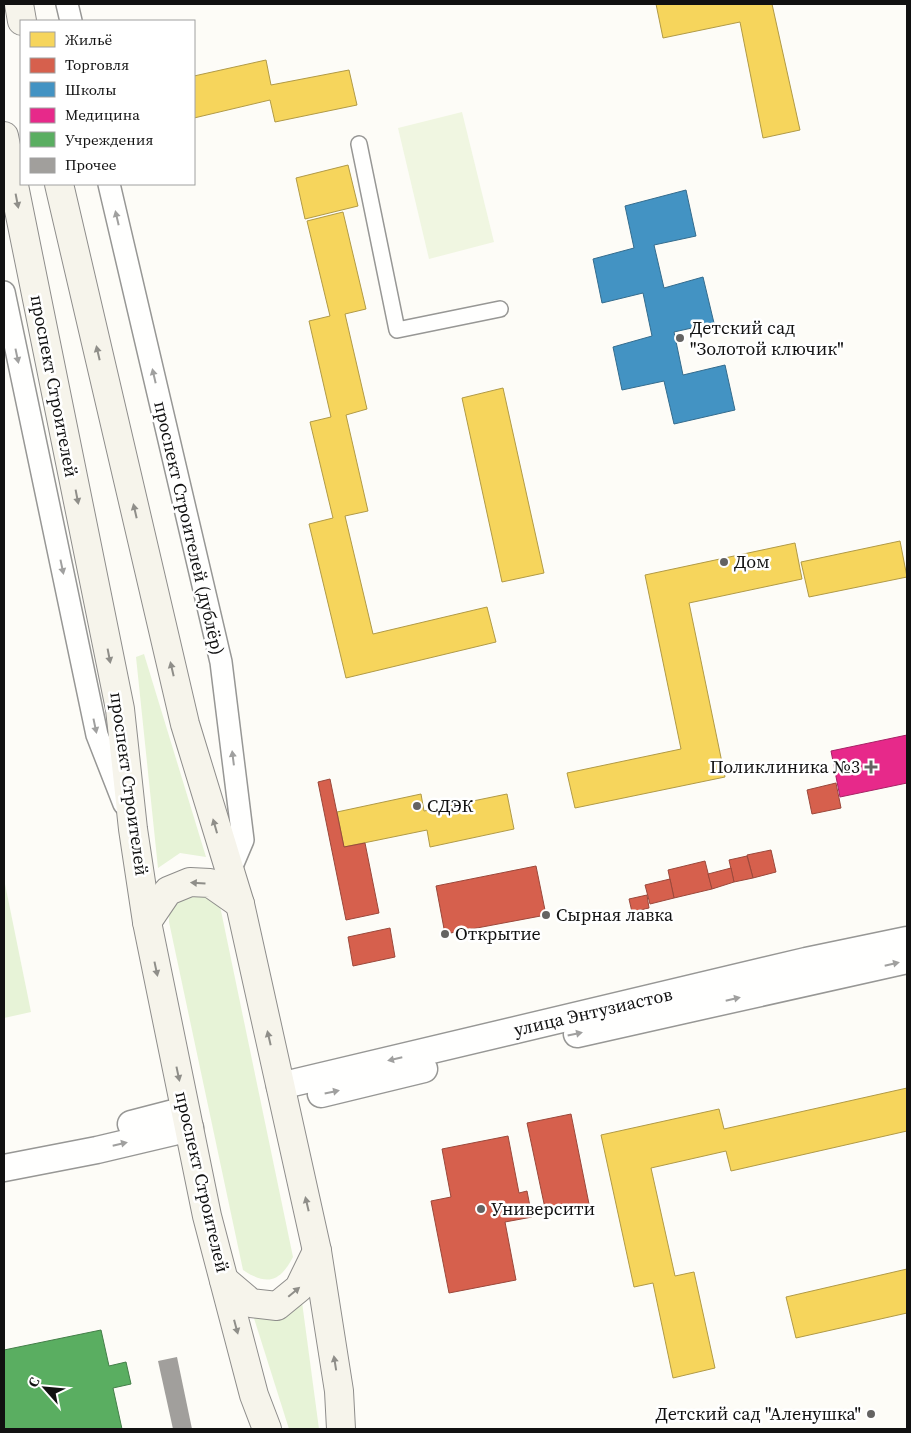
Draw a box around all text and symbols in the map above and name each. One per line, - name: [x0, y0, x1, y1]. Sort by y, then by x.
- legend: [20, 20, 195, 185]
- text: Жильё: [65, 29, 113, 50]
- text: Торговля: [65, 54, 129, 75]
- text: Школы: [65, 79, 116, 100]
- text: Медицина: [65, 104, 140, 125]
- text: Учреждения: [65, 129, 153, 150]
- text: Прочее: [65, 154, 117, 175]
- one-way arrow: [13, 193, 21, 208]
- one-way arrow: [113, 210, 121, 225]
- street label: проспект Строителей: [25, 293, 84, 479]
- place label: Детский сад "Золотой ключик": [690, 315, 844, 361]
- marker: Детский сад "Золотой ключик": [674, 332, 686, 344]
- one-way arrow: [94, 345, 102, 361]
- one-way arrow: [13, 349, 21, 364]
- one-way arrow: [150, 369, 158, 384]
- street label: проспект Строителей (дублёр): [148, 398, 231, 657]
- one-way arrow: [73, 490, 81, 505]
- one-way arrow: [131, 504, 139, 519]
- place label: Дом: [734, 549, 770, 574]
- marker: Дом: [718, 556, 730, 568]
- one-way arrow: [58, 559, 66, 575]
- one-way arrow: [105, 649, 113, 664]
- one-way arrow: [168, 662, 176, 677]
- street label: проспект Строителей: [104, 690, 155, 877]
- one-way arrow: [91, 718, 99, 733]
- one-way arrow: [229, 749, 237, 765]
- place label: Поликлиника №3: [710, 754, 860, 779]
- marker: Поликлиника №3: [864, 760, 878, 774]
- place label: СДЭК: [427, 793, 473, 818]
- marker: СДЭК: [411, 800, 423, 812]
- one-way arrow: [211, 818, 219, 833]
- one-way arrow: [189, 878, 205, 886]
- place label: Сырная лавка: [556, 902, 674, 927]
- marker: Сырная лавка: [540, 909, 552, 921]
- place label: Открытие: [455, 921, 541, 946]
- marker: Открытие: [439, 928, 451, 940]
- one-way arrow: [885, 960, 900, 968]
- one-way arrow: [153, 962, 161, 978]
- street label: улица Энтузиастов: [511, 981, 675, 1042]
- one-way arrow: [726, 995, 741, 1003]
- one-way arrow: [567, 1030, 582, 1038]
- one-way arrow: [265, 1031, 273, 1046]
- one-way arrow: [387, 1055, 402, 1063]
- one-way arrow: [174, 1066, 182, 1081]
- one-way arrow: [324, 1088, 339, 1096]
- street label: проспект Строителей: [169, 1089, 236, 1275]
- one-way arrow: [113, 1140, 128, 1148]
- one-way arrow: [303, 1196, 311, 1211]
- place label: Университи: [491, 1196, 595, 1221]
- marker: Университи: [475, 1203, 487, 1215]
- one-way arrow: [287, 1286, 299, 1298]
- one-way arrow: [232, 1319, 240, 1334]
- one-way arrow: [330, 1355, 338, 1371]
- north arrow: [20, 1363, 70, 1413]
- text: С: [23, 1373, 44, 1391]
- place label: Детский сад "Аленушка": [655, 1401, 861, 1426]
- marker: Детский сад "Аленушка": [865, 1408, 877, 1420]

